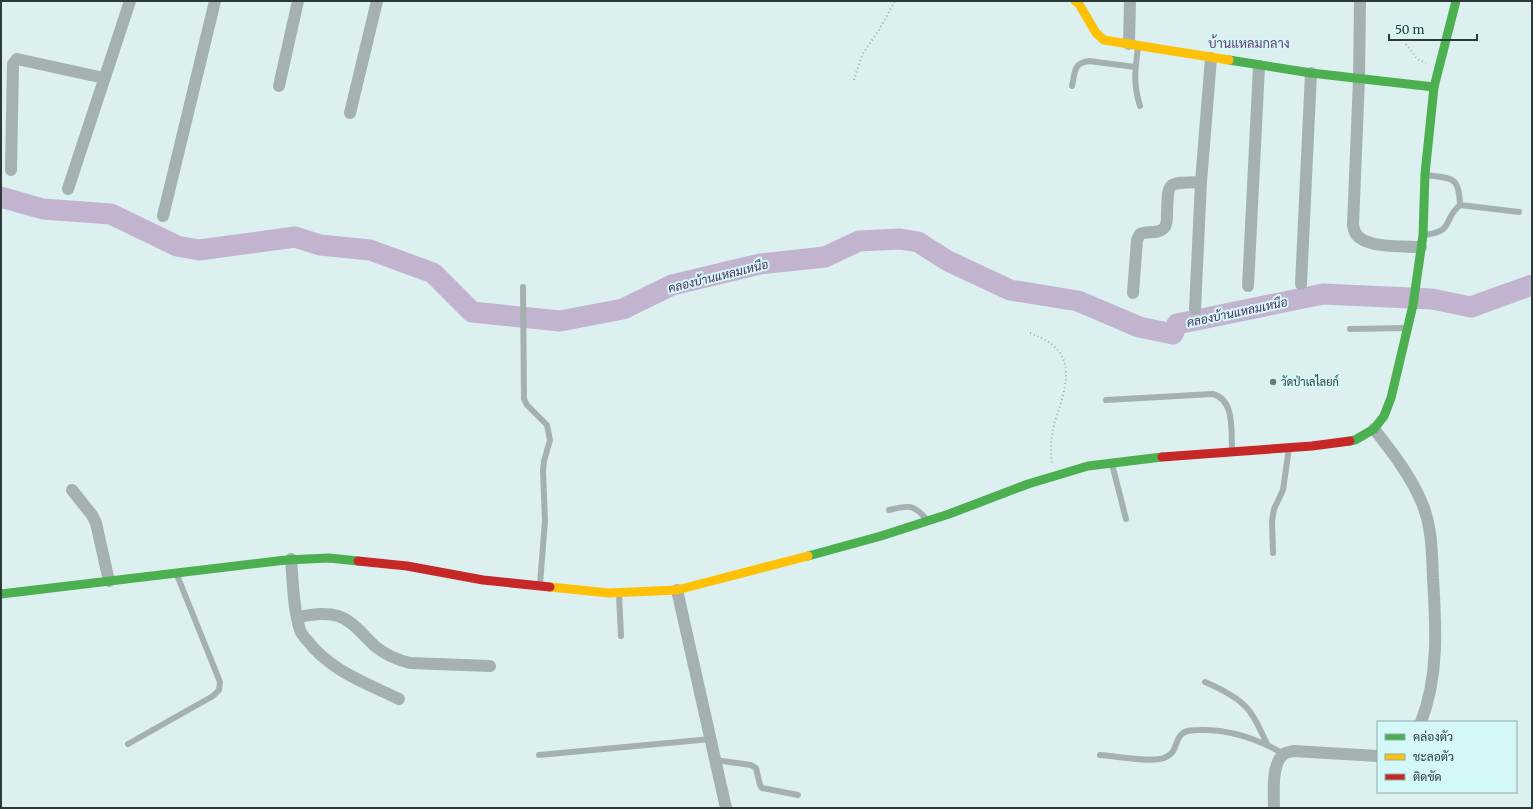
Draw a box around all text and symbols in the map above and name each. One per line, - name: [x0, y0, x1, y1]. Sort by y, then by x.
- scale bar: [1389, 16, 1477, 42]
- text: 50 m: [1395, 22, 1424, 37]
- district label: บ้านแหลมกลาง: [1208, 34, 1290, 52]
- water label: คลองบ้านแหลมเหนือ: [666, 256, 770, 296]
- water label: คลองบ้านแหลมเหนือ: [1185, 294, 1289, 330]
- place label: วัดป่าเลไลยก์: [1281, 374, 1339, 389]
- marker: วัดป่าเลไลยก์: [1268, 377, 1278, 387]
- legend: [1377, 721, 1517, 793]
- text: คล่องตัว: [1413, 729, 1453, 744]
- text: ชะลอตัว: [1413, 749, 1454, 764]
- text: ติดขัด: [1413, 769, 1442, 784]

